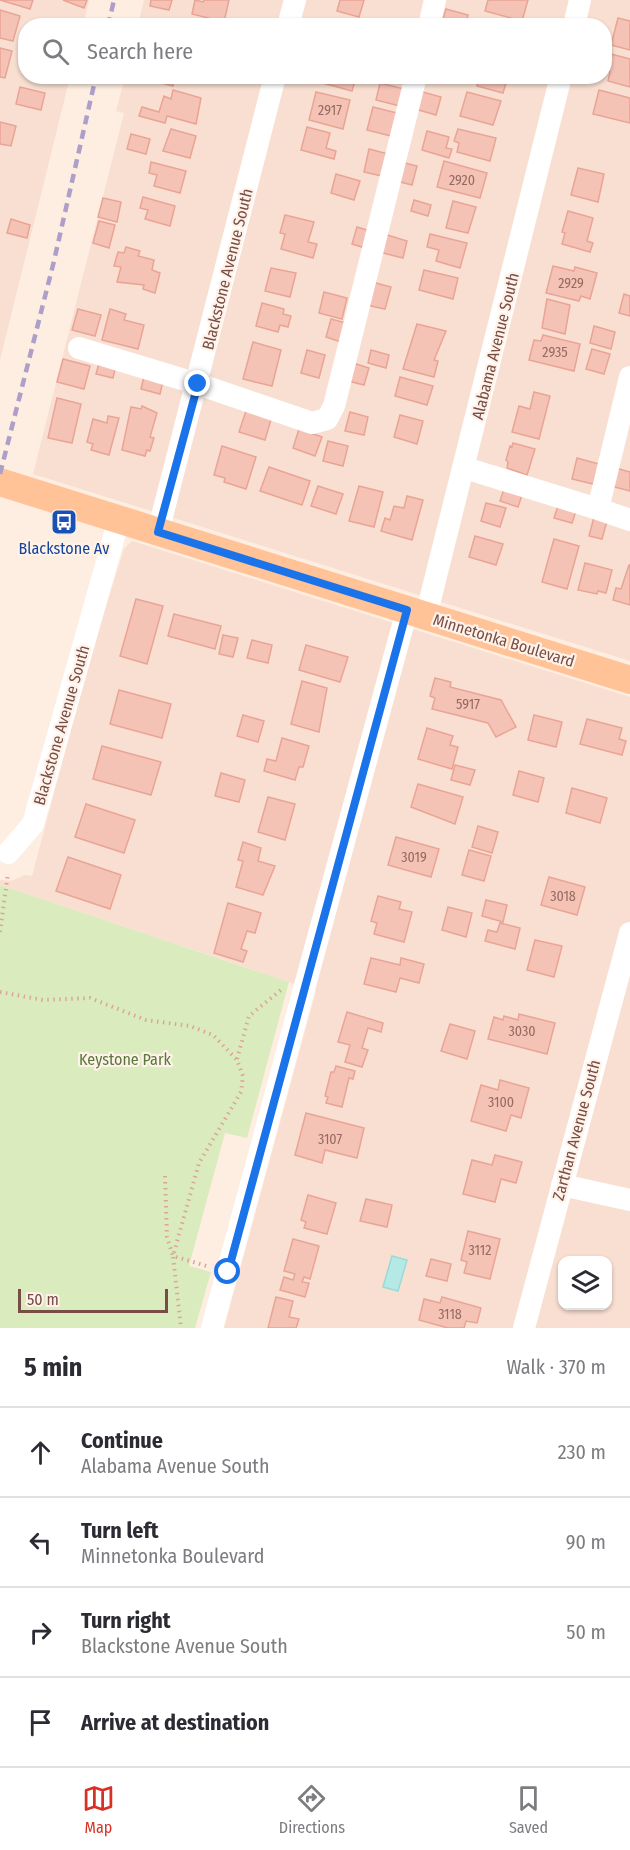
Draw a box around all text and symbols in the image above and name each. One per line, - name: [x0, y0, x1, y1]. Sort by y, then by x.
- search box: [18, 18, 612, 84]
- icon: search: [39, 35, 72, 68]
- text: Search here: [87, 38, 193, 65]
- house number: 2917: [318, 102, 342, 119]
- house number: 2920: [449, 172, 475, 189]
- street label: Blackstone Avenue South: [198, 187, 257, 352]
- street label: Alabama Avenue South: [468, 271, 523, 422]
- house number: 2929: [558, 275, 584, 292]
- house number: 2935: [542, 344, 568, 361]
- route end: [184, 370, 210, 396]
- bus stop icon: Blackstone Av: [49, 507, 79, 537]
- place label: Blackstone Av: [19, 539, 109, 558]
- street label: Minnetonka Boulevard: [431, 610, 577, 671]
- street label: Blackstone Avenue South: [30, 643, 93, 807]
- house number: 5917: [456, 696, 480, 713]
- house number: 3019: [401, 849, 427, 866]
- house number: 3018: [550, 888, 576, 905]
- house number: 3030: [508, 1023, 536, 1040]
- park label: Keystone Park: [79, 1050, 171, 1069]
- street label: Zarthan Avenue South: [549, 1058, 604, 1202]
- house number: 3100: [488, 1094, 514, 1111]
- house number: 3107: [318, 1131, 342, 1148]
- house number: 3112: [469, 1242, 491, 1259]
- map controls: [558, 1256, 612, 1310]
- button: layers: [558, 1256, 612, 1310]
- route start: [214, 1258, 240, 1284]
- scale bar: [18, 1286, 168, 1314]
- text: 50 m: [27, 1290, 59, 1309]
- house number: 3118: [438, 1306, 462, 1323]
- text: 5 min: [24, 1352, 82, 1383]
- text: Walk · 370 m: [506, 1355, 606, 1379]
- text: Continue: [81, 1427, 163, 1454]
- icon: ahead: [24, 1436, 57, 1469]
- text: 230 m: [558, 1440, 606, 1464]
- text: Alabama Avenue South: [81, 1454, 269, 1478]
- text: Turn left: [81, 1517, 159, 1544]
- icon: left: [24, 1526, 57, 1559]
- text: 90 m: [566, 1530, 606, 1554]
- text: Minnetonka Boulevard: [81, 1544, 265, 1568]
- text: Turn right: [81, 1607, 170, 1634]
- icon: right: [24, 1616, 57, 1649]
- text: 50 m: [566, 1620, 606, 1644]
- text: Blackstone Avenue South: [81, 1634, 288, 1658]
- icon: arrive: [24, 1706, 57, 1739]
- text: Arrive at destination: [81, 1709, 269, 1736]
- tab: Map: [82, 1782, 115, 1837]
- tab: Directions: [279, 1782, 345, 1837]
- tab: Saved: [509, 1782, 548, 1837]

